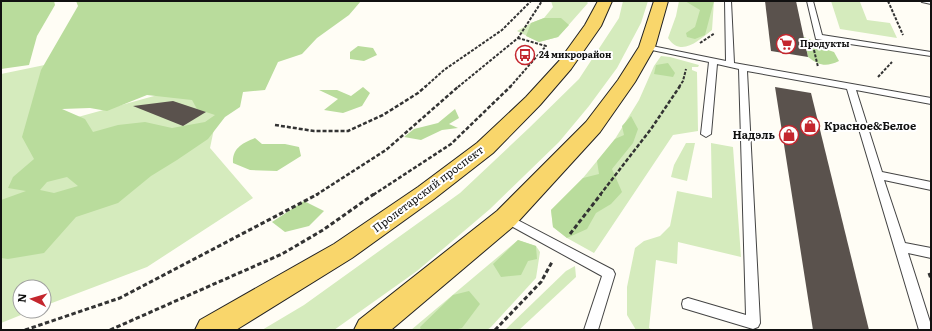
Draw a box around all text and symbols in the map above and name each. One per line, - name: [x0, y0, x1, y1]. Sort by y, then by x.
- supermarket icon: Продукты: [775, 33, 797, 55]
- place label: Продукты: [800, 36, 850, 50]
- bus stop icon: 24 микрорайон: [514, 44, 536, 66]
- place label: 24 микрорайон: [539, 47, 612, 61]
- shop icon: Красное&Белое: [799, 115, 821, 137]
- place label: Красное&Белое: [824, 117, 916, 133]
- shop icon: Надэль: [778, 124, 800, 146]
- place label: Надэль: [732, 126, 775, 142]
- street label: Пролетарский проспект: [368, 141, 487, 235]
- north arrow: [12, 279, 52, 319]
- text: N: [13, 293, 29, 303]

